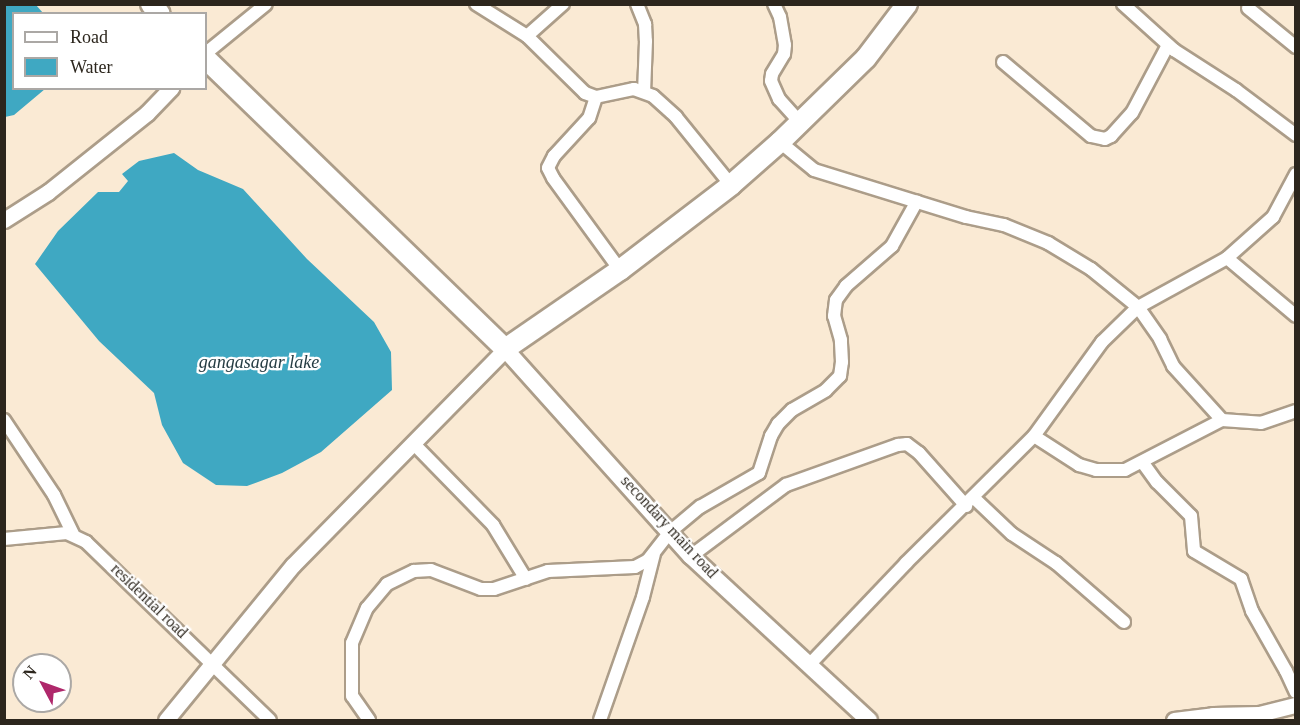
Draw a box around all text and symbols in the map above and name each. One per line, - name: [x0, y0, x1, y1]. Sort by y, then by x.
- legend: [12, 12, 207, 90]
- text: Road: [70, 27, 108, 47]
- text: Water: [70, 57, 113, 77]
- water label: gangasagar lake: [199, 351, 319, 373]
- street label: secondary main road: [617, 472, 721, 582]
- street label: residential road: [107, 560, 191, 642]
- north arrow: [12, 653, 72, 713]
- text: N: [19, 662, 40, 682]

